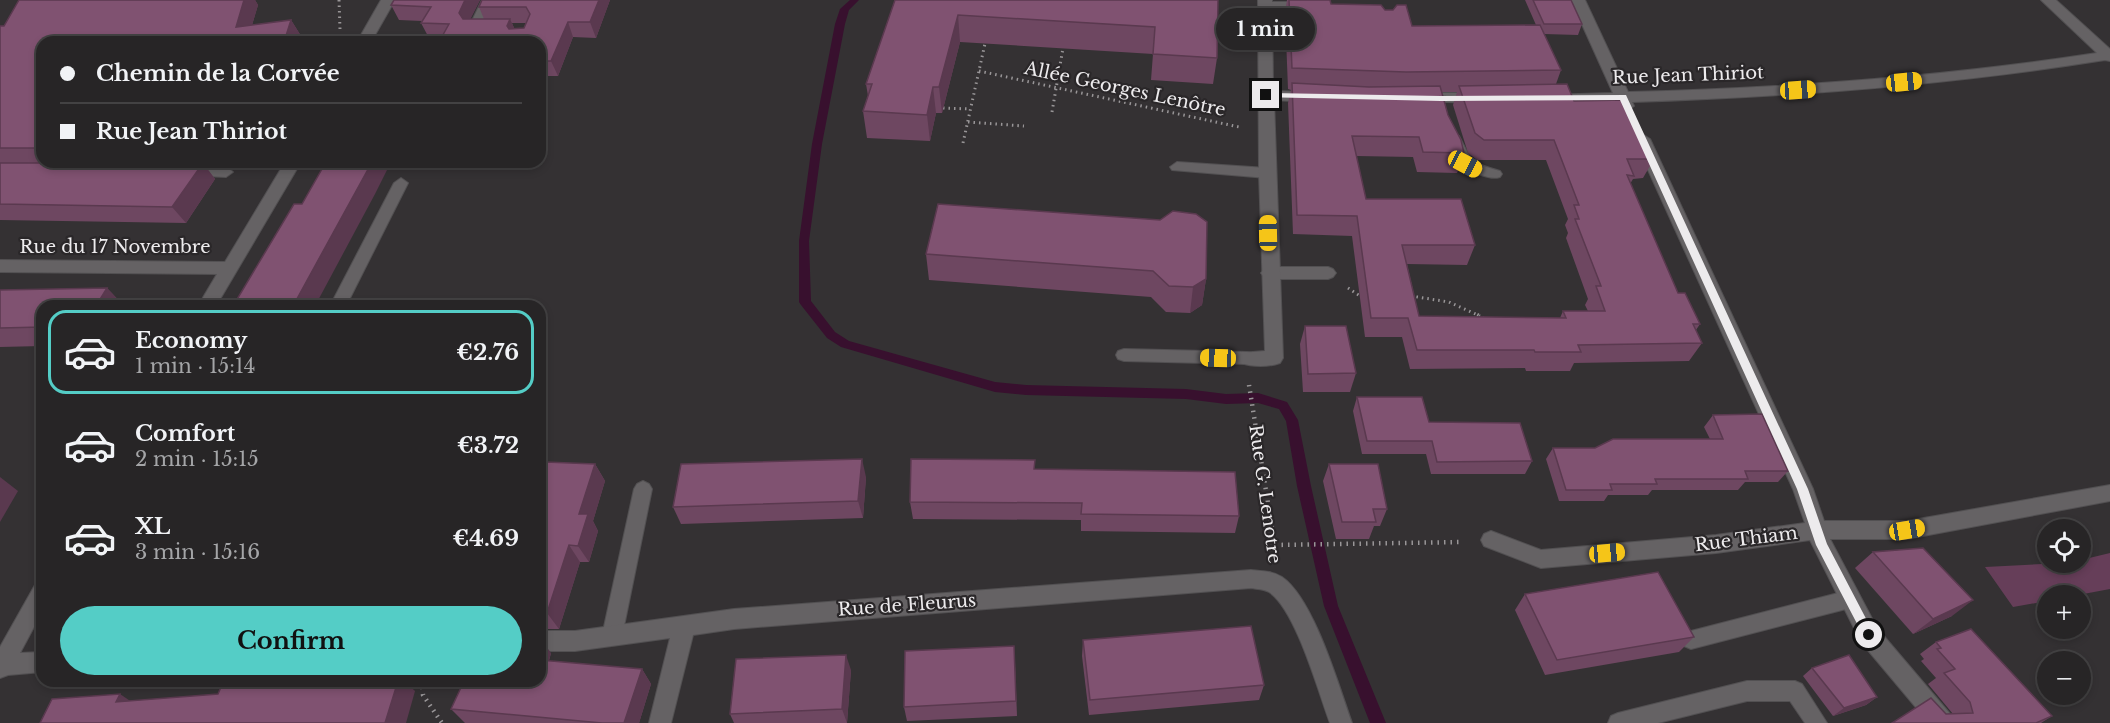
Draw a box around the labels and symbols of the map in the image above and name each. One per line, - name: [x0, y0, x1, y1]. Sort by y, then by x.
- callout: 1 min: [1216, 8, 1316, 50]
- street label: Allée Georges Lenôtre: [1021, 57, 1228, 121]
- street label: Rue Jean Thiriot: [1612, 61, 1765, 89]
- car: [1885, 71, 1923, 93]
- car: [1779, 80, 1817, 100]
- route end: [1252, 81, 1279, 108]
- car: [1445, 148, 1485, 180]
- car: [1259, 215, 1277, 251]
- street label: Rue du 17 Novembre: [19, 236, 211, 258]
- car: [1200, 348, 1236, 368]
- street label: Rue G. Lenotre: [1244, 423, 1286, 565]
- car: [1888, 518, 1926, 542]
- street label: Rue Thiam: [1693, 522, 1799, 556]
- car: [1588, 542, 1626, 564]
- street label: Rue de Fleurus: [837, 589, 977, 621]
- route start: [1855, 621, 1882, 648]

